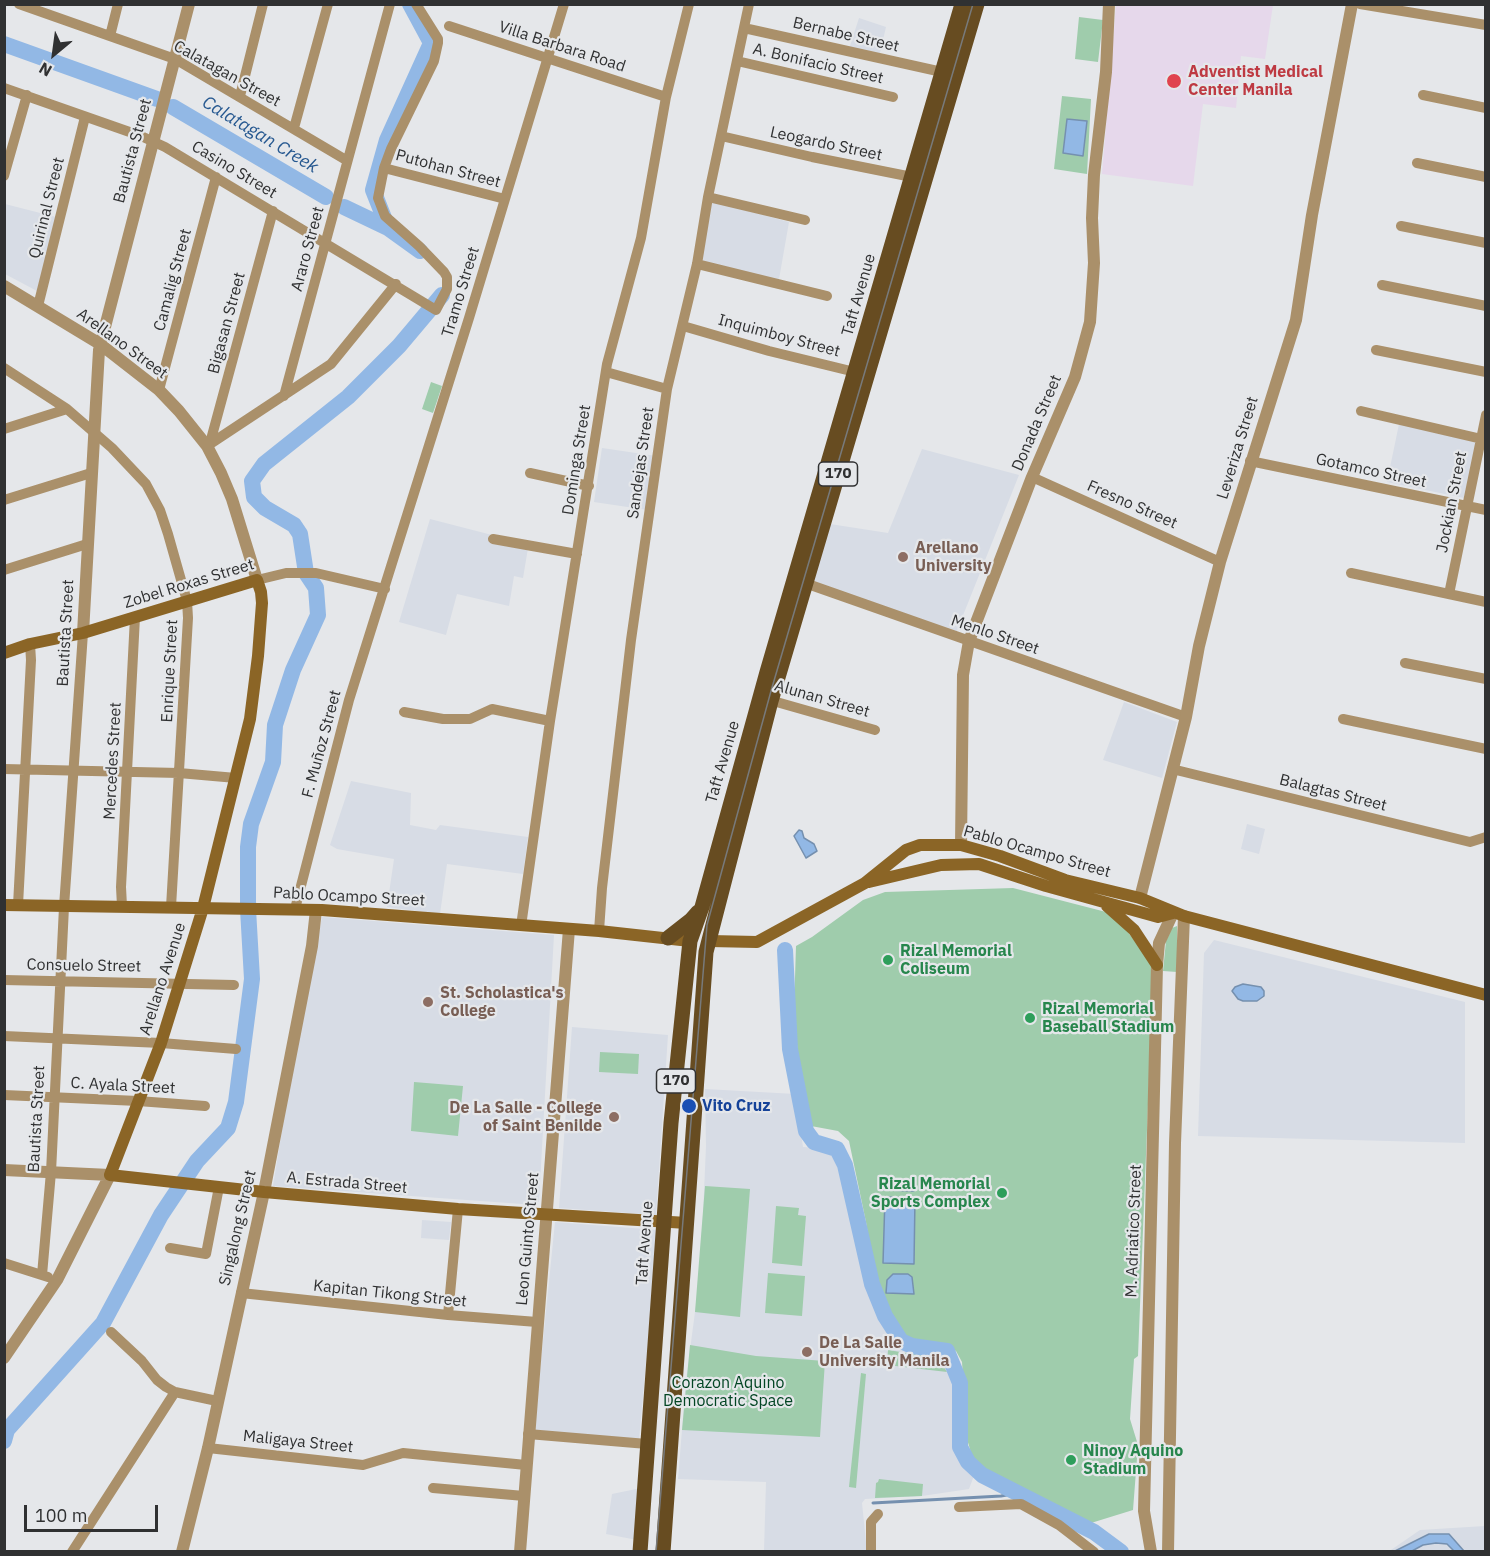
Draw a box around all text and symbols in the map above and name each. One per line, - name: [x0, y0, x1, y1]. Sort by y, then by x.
- street label: Bernabe Street: [791, 13, 901, 57]
- street label: Villa Barbara Road: [496, 17, 628, 77]
- north arrow: [24, 24, 84, 84]
- street label: Calatagan Street: [170, 37, 284, 111]
- street label: A. Bonifacio Street: [751, 40, 885, 88]
- text: N: [35, 58, 55, 81]
- place label: Adventist Medical Center Manila: [1188, 62, 1323, 100]
- marker: Adventist Medical Center Manila: [1165, 72, 1183, 90]
- water label: Calatagan Creek: [198, 92, 322, 178]
- street label: Bautista Street: [110, 97, 156, 205]
- street label: Leogardo Street: [768, 123, 884, 165]
- street label: Casino Street: [188, 137, 280, 203]
- street label: Putohan Street: [394, 146, 502, 192]
- street label: Quirinal Street: [25, 155, 69, 261]
- street label: Araro Street: [287, 204, 329, 294]
- street label: Camalig Street: [150, 227, 196, 333]
- street label: Tramo Street: [438, 245, 484, 339]
- street label: Taft Avenue: [838, 252, 880, 338]
- street label: Bigasan Street: [204, 270, 250, 376]
- street label: Arellano Street: [73, 305, 171, 383]
- street label: Inquimboy Street: [716, 310, 842, 362]
- street label: Donada Street: [1008, 372, 1066, 474]
- street label: Leveriza Street: [1213, 394, 1263, 502]
- street label: Dominga Street: [559, 404, 595, 516]
- street label: Sandejas Street: [624, 406, 658, 520]
- street label: Gotamco Street: [1314, 450, 1428, 492]
- street label: Jockian Street: [1433, 450, 1471, 554]
- road number: 170: [818, 462, 858, 486]
- street label: Fresno Street: [1084, 477, 1180, 533]
- place label: Arellano University: [915, 538, 991, 576]
- marker: Arellano University: [896, 550, 910, 564]
- street label: Zobel Roxas Street: [122, 555, 256, 613]
- street label: Bautista Street: [54, 579, 78, 687]
- street label: Menlo Street: [948, 611, 1042, 659]
- street label: Enrique Street: [158, 619, 182, 723]
- street label: Alunan Street: [772, 676, 872, 722]
- street label: F. Muñoz Street: [298, 688, 346, 800]
- street label: Mercedes Street: [100, 702, 126, 820]
- street label: Taft Avenue: [702, 719, 744, 805]
- street label: Balagtas Street: [1277, 770, 1389, 816]
- street label: Pablo Ocampo Street: [961, 822, 1113, 882]
- street label: Pablo Ocampo Street: [272, 883, 426, 911]
- street label: Arellano Avenue: [136, 920, 190, 1038]
- place label: Rizal Memorial Coliseum: [900, 941, 1012, 979]
- marker: Rizal Memorial Coliseum: [881, 953, 895, 967]
- street label: Consuelo Street: [27, 955, 141, 977]
- place label: St. Scholastica's College: [440, 983, 564, 1021]
- marker: St. Scholastica's College: [421, 995, 435, 1009]
- place label: Rizal Memorial Baseball Stadium: [1042, 999, 1174, 1037]
- marker: Rizal Memorial Baseball Stadium: [1023, 1011, 1037, 1025]
- street label: Bautista Street: [25, 1065, 49, 1173]
- road number: 170: [656, 1069, 696, 1093]
- street label: C. Ayala Street: [70, 1074, 176, 1098]
- place label: Vito Cruz: [702, 1096, 771, 1116]
- marker: Vito Cruz: [680, 1097, 698, 1115]
- place label: De La Salle - College of Saint Benilde: [449, 1098, 602, 1136]
- marker: De La Salle - College of Saint Benilde: [607, 1110, 621, 1124]
- street label: M. Adriatico Street: [1122, 1164, 1146, 1298]
- street label: Singalong Street: [215, 1168, 261, 1288]
- street label: A. Estrada Street: [286, 1168, 408, 1198]
- street label: Leon Guinto Street: [513, 1171, 543, 1307]
- place label: Rizal Memorial Sports Complex: [871, 1174, 990, 1212]
- marker: Rizal Memorial Sports Complex: [995, 1186, 1009, 1200]
- street label: Taft Avenue: [632, 1200, 658, 1286]
- street label: Kapitan Tikong Street: [312, 1276, 468, 1312]
- place label: De La Salle University Manila: [819, 1333, 950, 1371]
- marker: De La Salle University Manila: [800, 1345, 814, 1359]
- park label: Corazon Aquino Democratic Space: [663, 1373, 793, 1411]
- street label: Maligaya Street: [242, 1427, 354, 1457]
- place label: Ninoy Aquino Stadium: [1083, 1441, 1183, 1479]
- marker: Ninoy Aquino Stadium: [1064, 1453, 1078, 1467]
- scale bar: [27, 1493, 160, 1531]
- text: 100 m: [35, 1504, 87, 1527]

